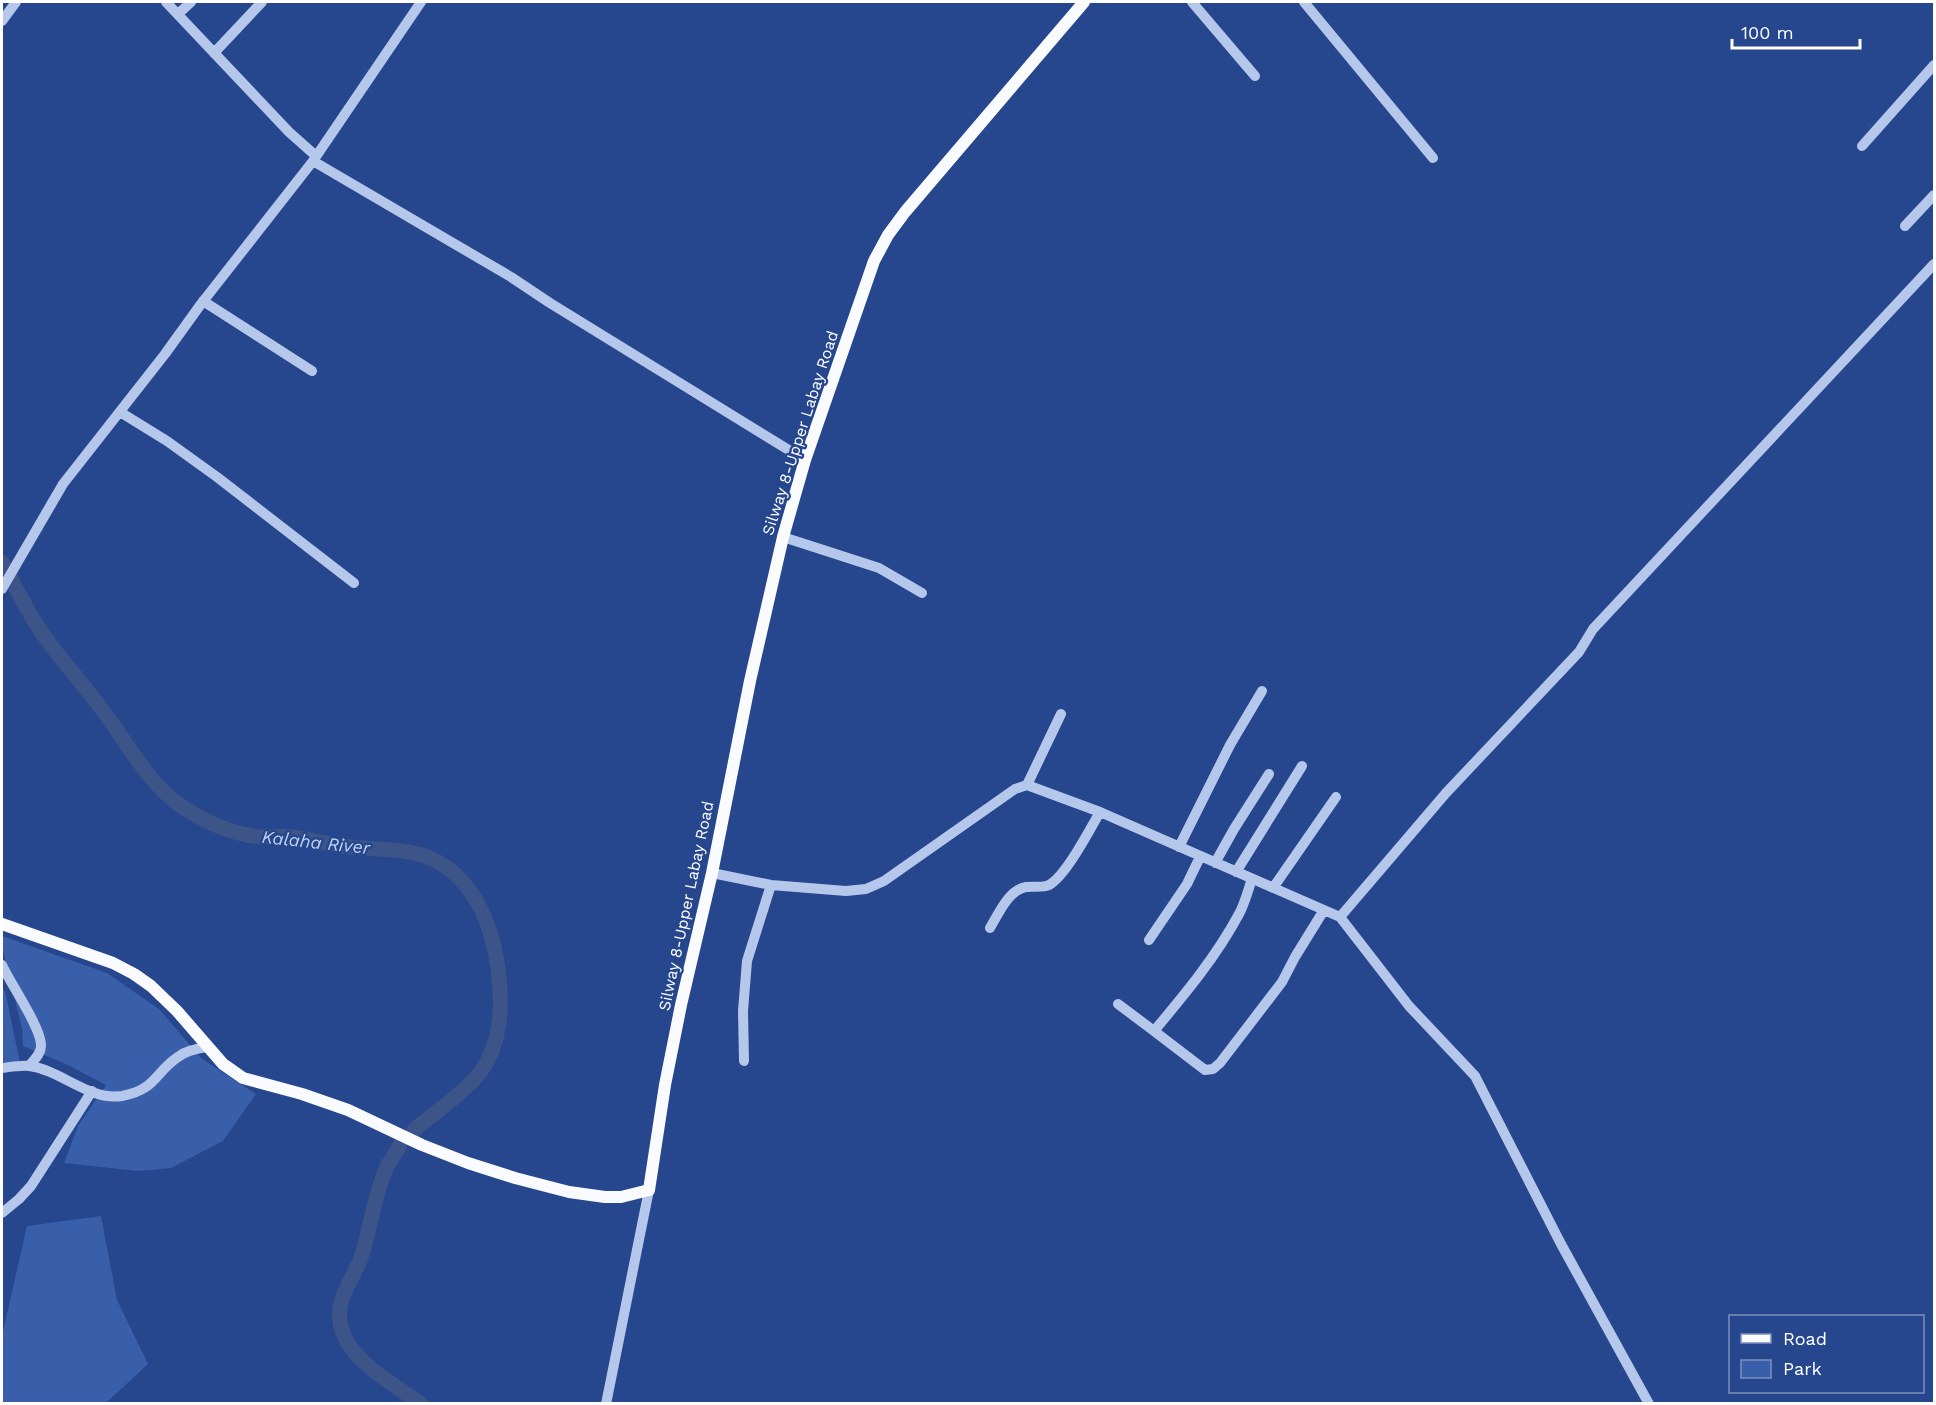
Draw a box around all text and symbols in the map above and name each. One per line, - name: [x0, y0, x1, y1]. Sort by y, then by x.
- scale bar: [1732, 12, 1860, 50]
- text: 100 m: [1741, 22, 1794, 43]
- street label: Silway 8-Upper Labay Road: [758, 328, 842, 538]
- street label: Silway 8-Upper Labay Road: [654, 799, 718, 1013]
- water label: Kalaha River: [261, 826, 372, 858]
- legend: [1729, 1315, 1924, 1393]
- text: Road: [1783, 1328, 1827, 1349]
- text: Park: [1783, 1358, 1822, 1379]

